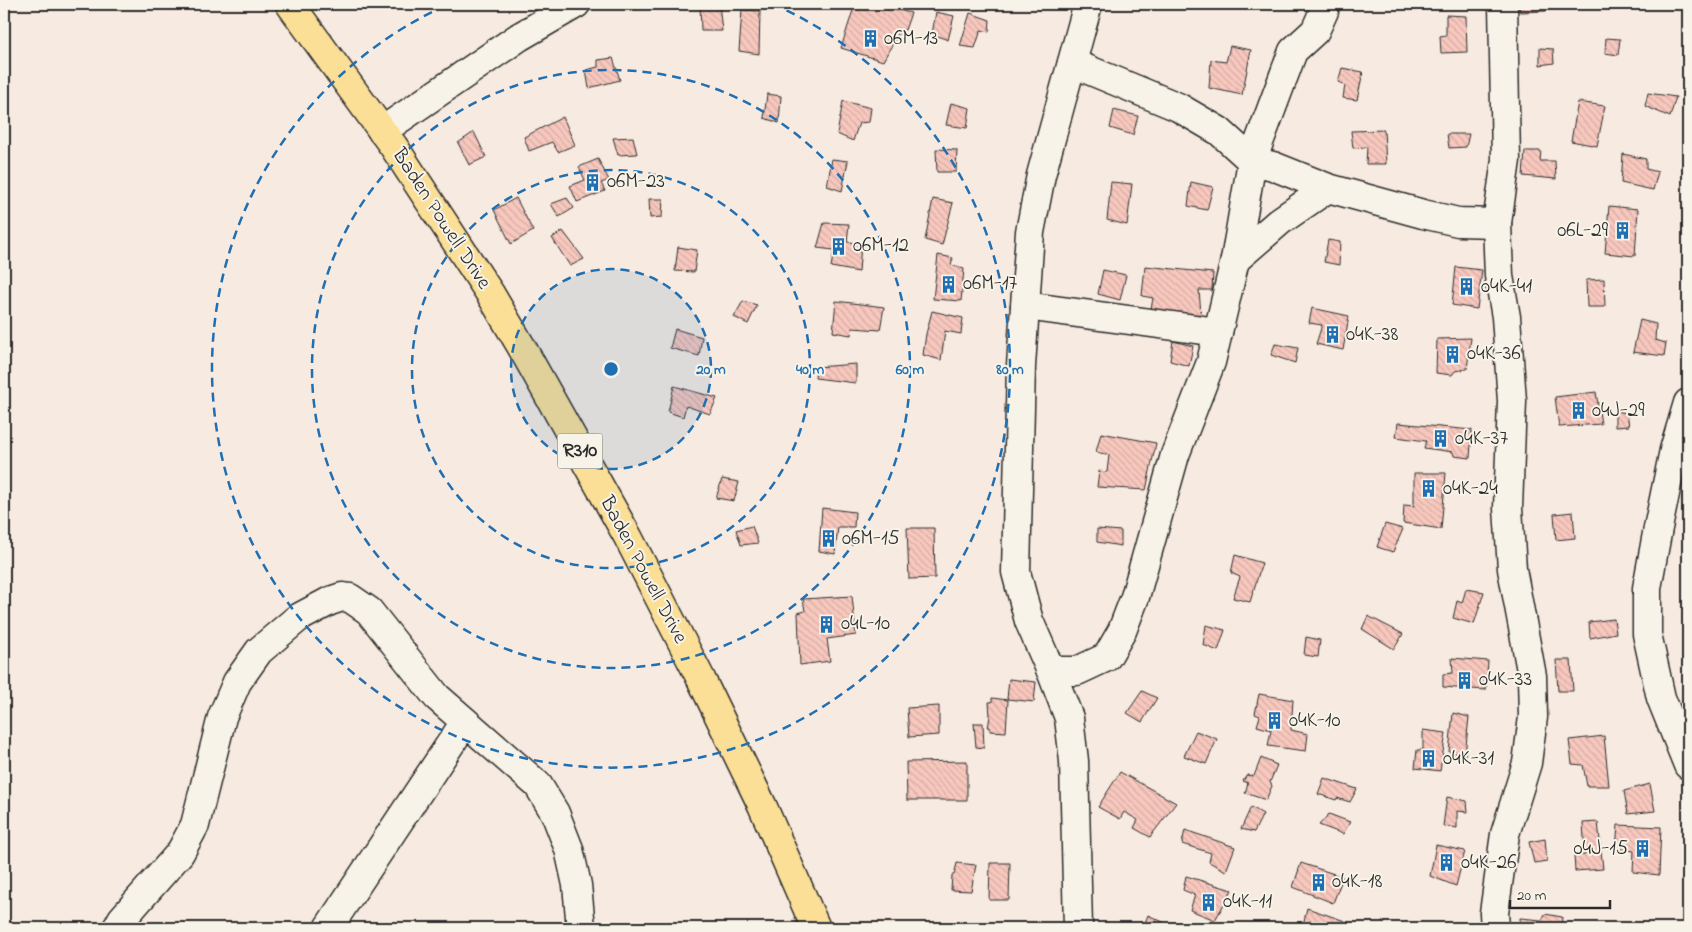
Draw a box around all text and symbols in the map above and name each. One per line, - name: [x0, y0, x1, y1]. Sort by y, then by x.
- place label: 06M-13: [884, 24, 938, 54]
- building icon: 06M-13: [860, 29, 880, 49]
- street label: Baden Powell Drive: [383, 141, 498, 296]
- place label: 06M-23: [607, 167, 665, 197]
- building icon: 06M-23: [583, 172, 603, 192]
- place label: 06L-29: [1557, 216, 1609, 246]
- building icon: 06L-29: [1612, 221, 1632, 241]
- place label: 06M-12: [853, 231, 909, 261]
- building icon: 06M-12: [829, 236, 849, 256]
- place label: 06M-17: [963, 269, 1018, 299]
- place label: 04K-41: [1481, 272, 1532, 302]
- building icon: 06M-17: [939, 274, 959, 294]
- building icon: 04K-41: [1457, 277, 1477, 297]
- place label: 04K-38: [1346, 320, 1398, 350]
- building icon: 04K-38: [1322, 325, 1342, 345]
- place label: 04K-36: [1467, 339, 1521, 369]
- building icon: 04K-36: [1443, 344, 1463, 364]
- text: 20 m: [695, 359, 726, 381]
- text: 40 m: [795, 359, 824, 381]
- text: 60 m: [895, 359, 925, 381]
- text: 80 m: [995, 359, 1024, 381]
- centre of rings: [602, 360, 620, 378]
- place label: 04J-29: [1592, 396, 1645, 426]
- building icon: 04J-29: [1568, 401, 1588, 421]
- place label: 04K-37: [1455, 424, 1508, 454]
- building icon: 04K-37: [1431, 429, 1451, 449]
- road number: R310: [558, 434, 602, 468]
- place label: 04K-24: [1443, 474, 1498, 504]
- building icon: 04K-24: [1419, 479, 1439, 499]
- street label: Baden Powell Drive: [591, 490, 695, 650]
- place label: 06M-15: [842, 524, 900, 554]
- building icon: 06M-15: [818, 529, 838, 549]
- place label: 04L-10: [841, 609, 890, 639]
- building icon: 04L-10: [817, 614, 837, 634]
- place label: 04K-33: [1479, 665, 1532, 695]
- building icon: 04K-33: [1455, 670, 1475, 690]
- place label: 04K-10: [1289, 706, 1341, 736]
- building icon: 04K-10: [1265, 711, 1285, 731]
- place label: 04K-31: [1443, 744, 1494, 774]
- building icon: 04K-31: [1419, 749, 1439, 769]
- place label: 04J-15: [1573, 834, 1628, 864]
- building icon: 04J-15: [1632, 839, 1652, 859]
- place label: 04K-26: [1461, 848, 1516, 878]
- building icon: 04K-26: [1437, 853, 1457, 873]
- place label: 04K-18: [1332, 867, 1382, 897]
- building icon: 04K-18: [1308, 872, 1328, 892]
- scale bar: [1510, 877, 1610, 909]
- text: 20 m: [1517, 885, 1547, 907]
- place label: 04K-11: [1223, 887, 1272, 917]
- building icon: 04K-11: [1199, 892, 1219, 912]

